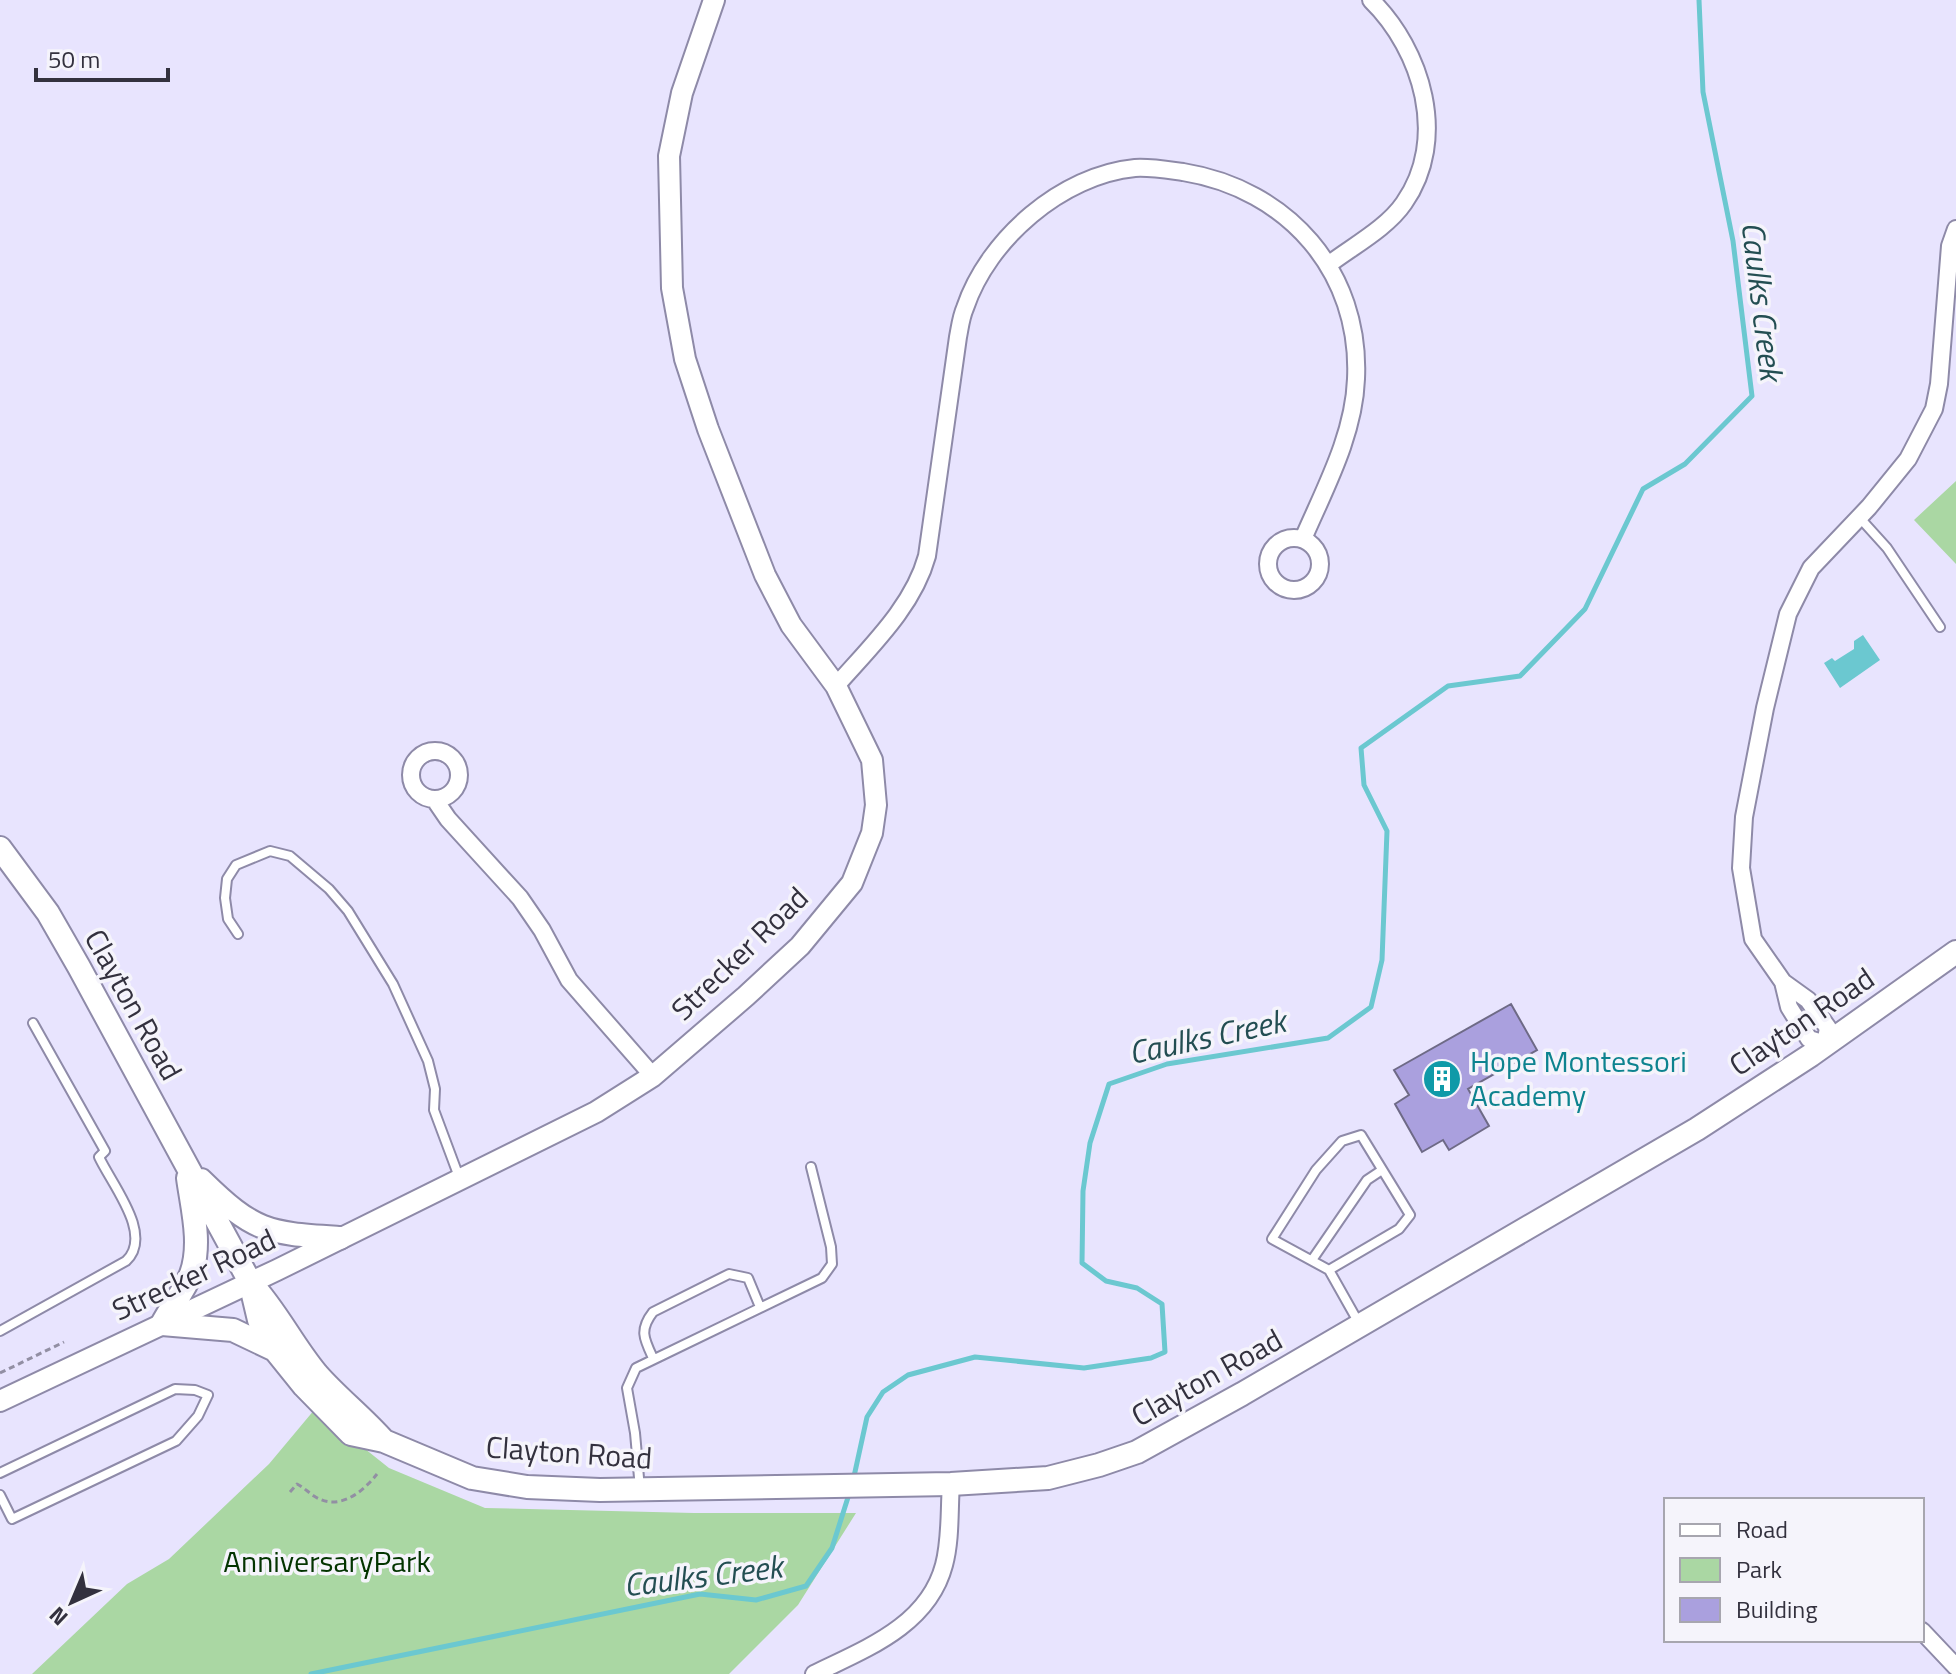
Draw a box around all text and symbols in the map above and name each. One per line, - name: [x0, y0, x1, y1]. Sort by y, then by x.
- scale bar: [36, 32, 168, 82]
- text: 50 m: [48, 41, 100, 77]
- water label: Caulks Creek: [1729, 219, 1797, 387]
- street label: Strecker Road: [660, 876, 819, 1031]
- street label: Clayton Road: [73, 920, 194, 1089]
- street label: Clayton Road: [1719, 956, 1883, 1087]
- water label: Caulks Creek: [1124, 995, 1293, 1076]
- place label: Hope Montessori Academy: [1470, 1038, 1687, 1118]
- building icon: Hope Montessori Academy: [1421, 1058, 1463, 1100]
- street label: Strecker Road: [104, 1216, 283, 1332]
- street label: Clayton Road: [1122, 1317, 1291, 1438]
- street label: Clayton Road: [484, 1423, 654, 1481]
- legend: [1664, 1498, 1924, 1642]
- text: Road: [1736, 1511, 1788, 1547]
- park label: AnniversaryPark: [223, 1538, 431, 1584]
- water label: Caulks Creek: [621, 1541, 789, 1609]
- text: Park: [1736, 1551, 1782, 1587]
- north arrow: [32, 1562, 112, 1642]
- text: Building: [1736, 1591, 1818, 1627]
- text: N: [41, 1599, 75, 1634]

